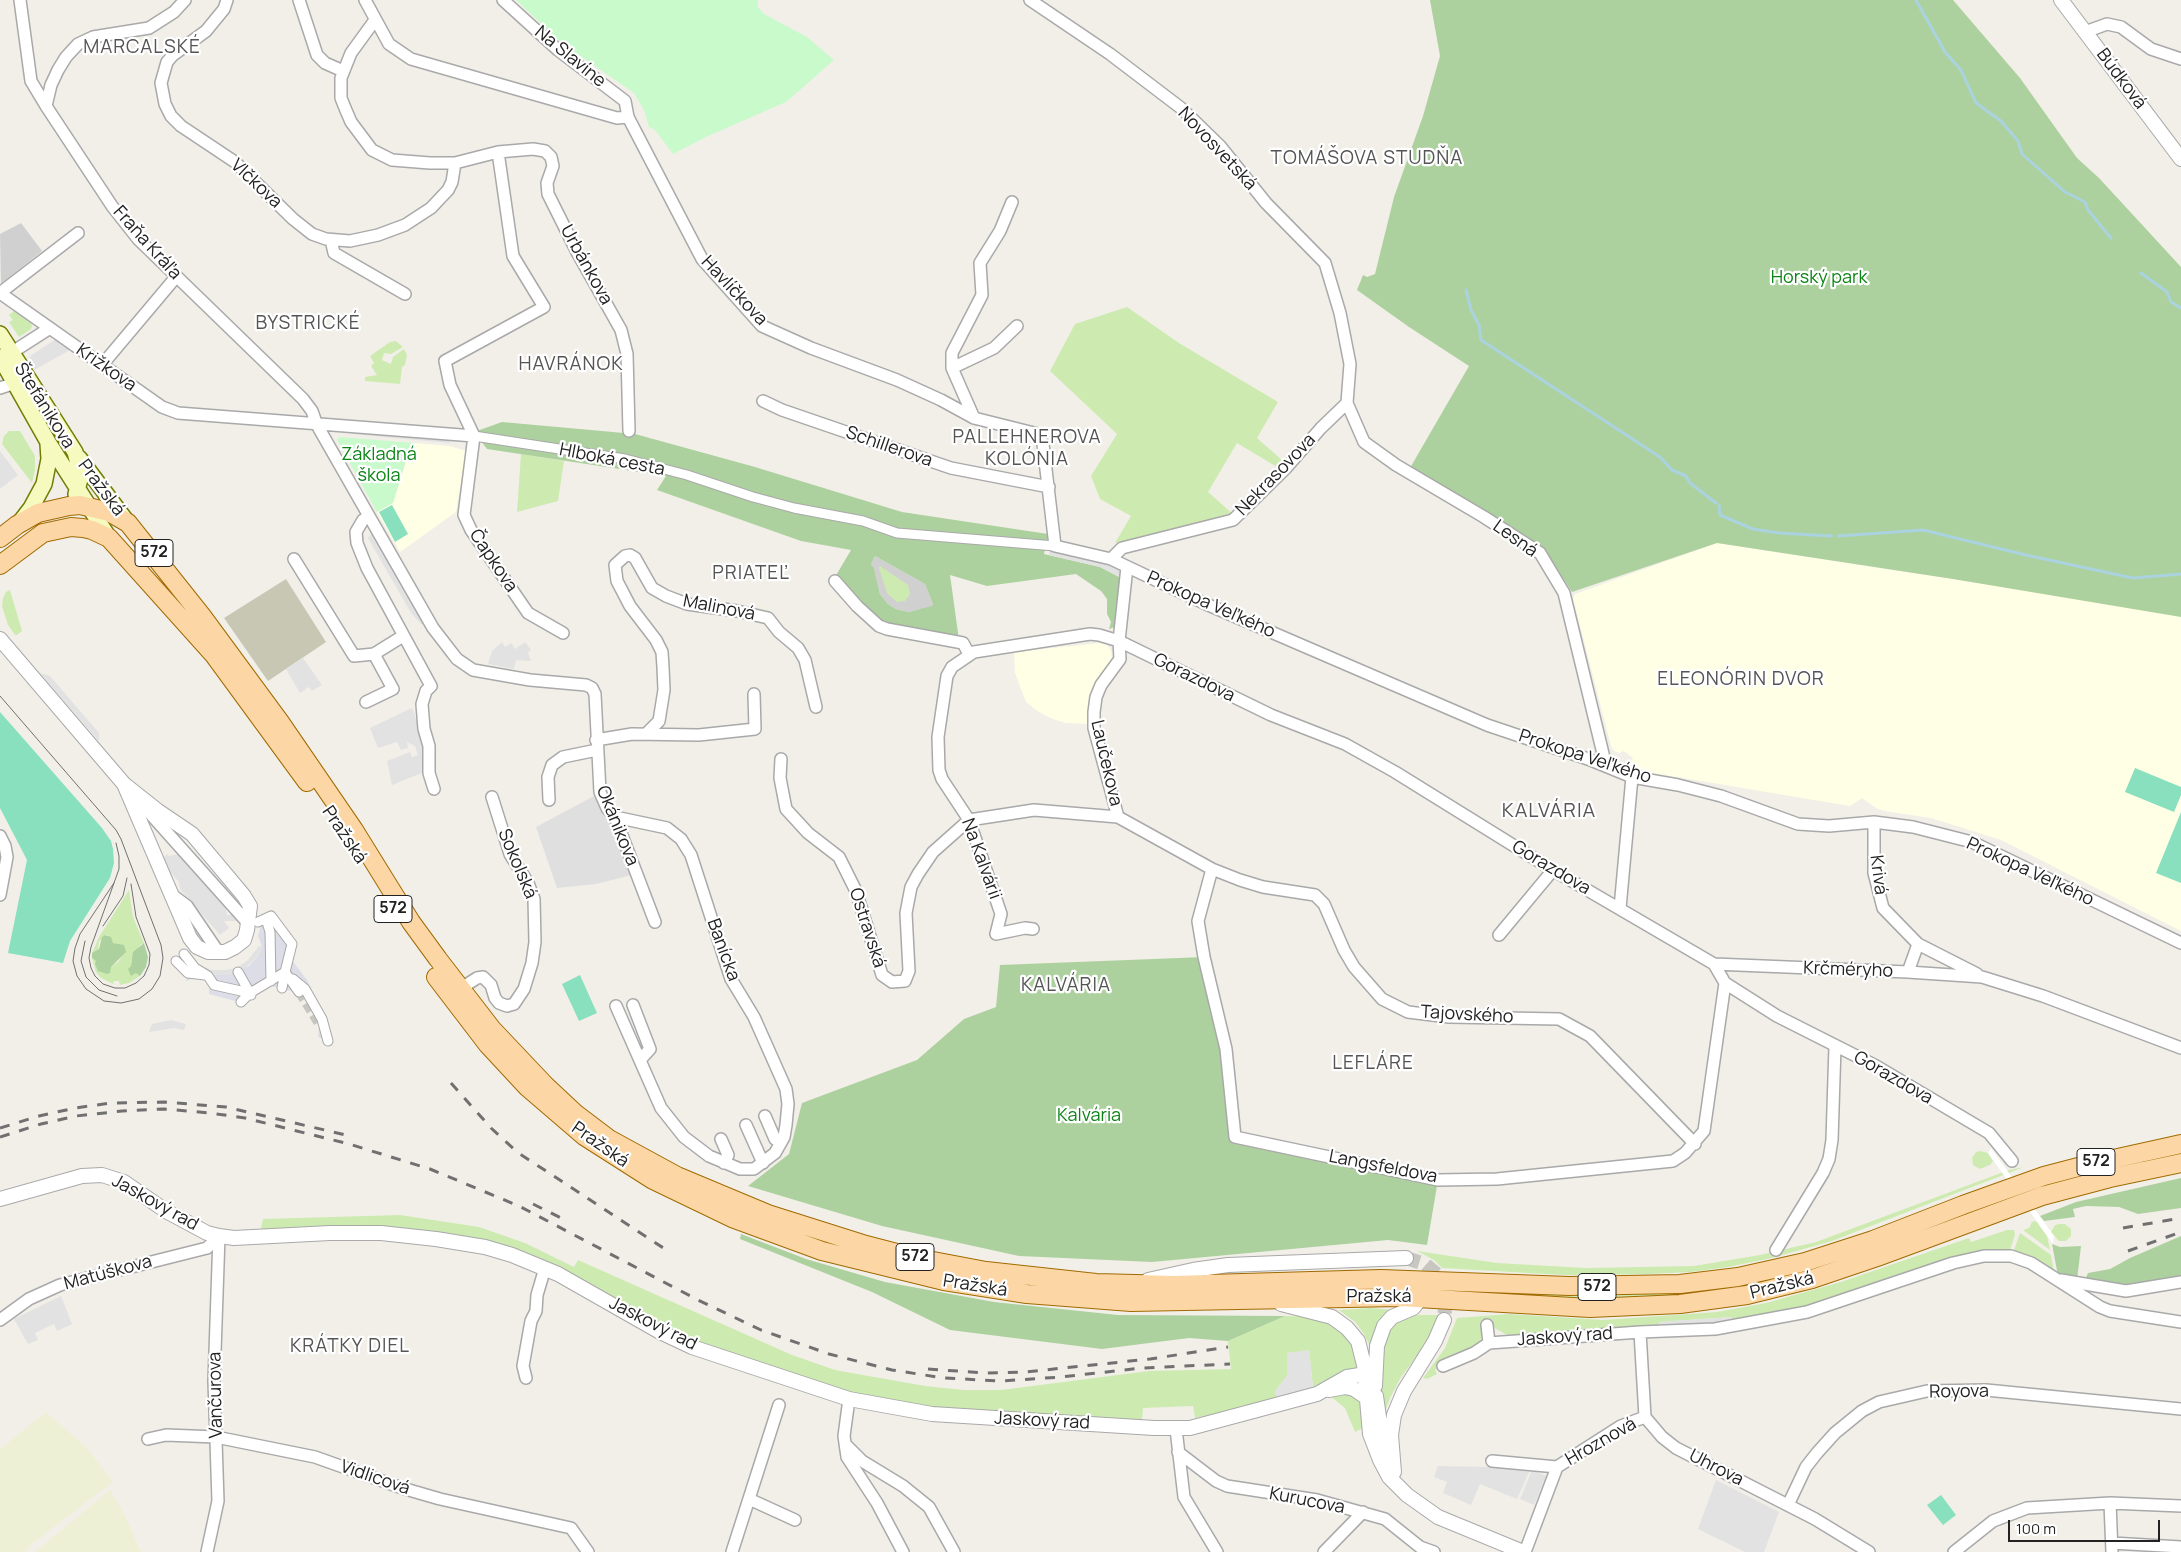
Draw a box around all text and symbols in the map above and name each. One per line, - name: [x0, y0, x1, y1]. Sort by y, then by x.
- street label: Na Slavíne: [530, 22, 610, 92]
- district label: MARCALSKÉ: [82, 37, 202, 59]
- street label: Búdková: [2091, 45, 2151, 113]
- street label: Novosvetská: [1173, 103, 1261, 195]
- district label: TOMÁŠOVA STUDŇA: [1269, 148, 1465, 170]
- street label: Vlčkova: [226, 155, 286, 213]
- street label: Fraňa Kráľa: [108, 202, 186, 284]
- street label: Urbánkova: [555, 221, 617, 309]
- street label: Havlíčkova: [696, 252, 772, 330]
- park label: Horský park: [1771, 267, 1867, 289]
- district label: BYSTRICKÉ: [254, 313, 362, 335]
- street label: Križkova: [72, 339, 140, 397]
- district label: HAVRÁNOK: [517, 354, 625, 376]
- street label: Štefánikova: [9, 359, 79, 453]
- street label: Schillerova: [843, 422, 935, 472]
- district label: PALLEHNEROVA KOLÓNIA: [951, 427, 1103, 471]
- street label: Nekrasovova: [1232, 430, 1320, 520]
- street label: Hlboká cesta: [557, 439, 667, 481]
- park label: Základná škola: [341, 444, 417, 486]
- street label: Pražská: [73, 456, 129, 520]
- street label: Lesná: [1488, 516, 1542, 562]
- street label: Čapkova: [464, 525, 522, 597]
- road number: 572: [135, 540, 173, 566]
- district label: PRIATEĽ: [711, 563, 791, 585]
- street label: Prokopa Veľkého: [1143, 567, 1279, 643]
- street label: Malinová: [681, 590, 757, 626]
- street label: Gorazdova: [1150, 649, 1238, 707]
- district label: ELEONÓRIN DVOR: [1655, 669, 1827, 691]
- street label: Laučekova: [1086, 718, 1126, 808]
- street label: Prokopa Veľkého: [1516, 725, 1654, 789]
- street label: Okánikova: [591, 783, 643, 869]
- district label: KALVÁRIA: [1501, 799, 1597, 823]
- street label: Pražská: [317, 802, 371, 868]
- street label: Na Kalvárii: [956, 816, 1006, 902]
- street label: Sokolská: [493, 826, 541, 902]
- street label: Prokopa Veľkého: [1963, 833, 2097, 911]
- street label: Gorazdova: [1508, 836, 1594, 900]
- street label: Krivá: [1865, 854, 1891, 896]
- street label: Ostravská: [844, 885, 890, 971]
- road number: 572: [374, 896, 412, 922]
- street label: Banícka: [702, 916, 744, 984]
- street label: Krčméryho: [1803, 958, 1893, 982]
- district label: KALVÁRIA: [1020, 975, 1112, 997]
- street label: Tajovského: [1420, 1002, 1514, 1028]
- street label: Gorazdova: [1850, 1047, 1936, 1109]
- district label: LEFLÁRE: [1331, 1053, 1415, 1075]
- park label: Kalvária: [1057, 1105, 1121, 1127]
- street label: Pražská: [567, 1118, 633, 1172]
- street label: Langsfeldova: [1327, 1146, 1439, 1188]
- road number: 572: [2077, 1148, 2115, 1176]
- street label: Jaskový rad: [108, 1170, 202, 1236]
- road number: 572: [896, 1244, 934, 1270]
- street label: Matúškova: [62, 1251, 154, 1295]
- street label: Pražská: [1748, 1268, 1816, 1304]
- street label: Pražská: [941, 1270, 1009, 1302]
- road number: 572: [1578, 1274, 1616, 1300]
- street label: Pražská: [1347, 1286, 1411, 1308]
- street label: Jaskový rad: [605, 1293, 701, 1355]
- street label: Jaskový rad: [1516, 1323, 1614, 1351]
- district label: KRÁTKY DIEL: [289, 1336, 411, 1358]
- street label: Vančurova: [204, 1352, 228, 1438]
- street label: Royova: [1929, 1381, 1989, 1403]
- street label: Jaskový rad: [994, 1408, 1090, 1434]
- street label: Hroznová: [1562, 1413, 1640, 1471]
- street label: Uhrova: [1685, 1445, 1747, 1491]
- street label: Vidlicová: [337, 1456, 413, 1500]
- street label: Kurucova: [1267, 1483, 1347, 1519]
- scale bar: [2011, 1510, 2164, 1542]
- text: 100 m: [2016, 1518, 2056, 1539]

